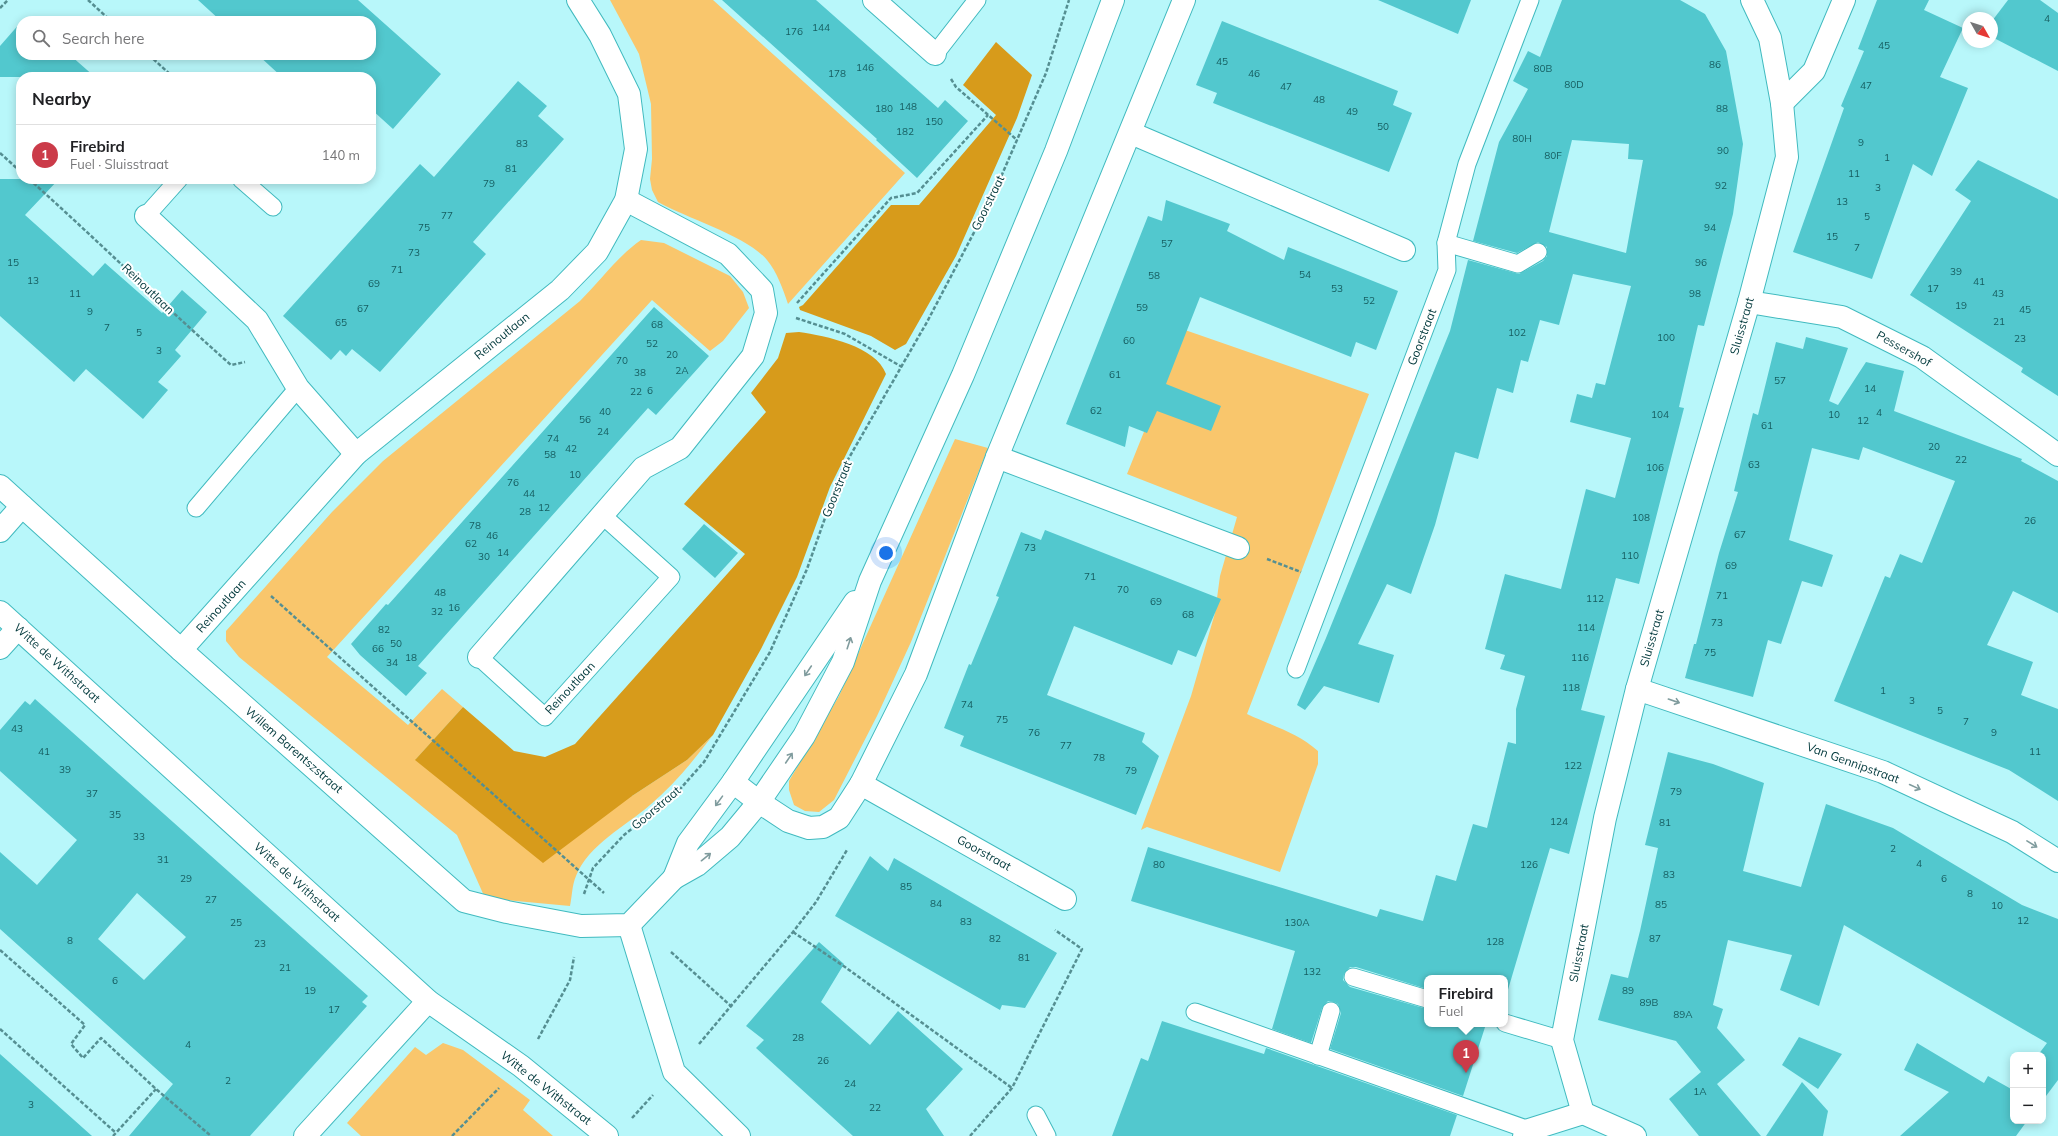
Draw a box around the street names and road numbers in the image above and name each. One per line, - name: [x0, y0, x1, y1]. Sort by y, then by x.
- street label: Goorstraat: [968, 173, 1007, 233]
- street label: Reinoutlaan: [119, 260, 178, 317]
- street label: Sluisstraat: [1726, 295, 1757, 356]
- street label: Goorstraat: [1404, 306, 1439, 367]
- street label: Reinoutlaan: [471, 309, 532, 362]
- street label: Pessershof: [1874, 327, 1935, 370]
- street label: Goorstraat: [818, 458, 855, 519]
- street label: Reinoutlaan: [193, 576, 249, 636]
- street label: Sluisstraat: [1636, 607, 1667, 668]
- street label: Witte de Withstraat: [11, 620, 104, 705]
- street label: Reinoutlaan: [541, 658, 598, 717]
- street label: Willem Barentszstraat: [242, 703, 346, 796]
- street label: Van Gennipstraat: [1805, 739, 1902, 786]
- street label: Goorstraat: [628, 783, 683, 833]
- street label: Goorstraat: [954, 832, 1014, 874]
- street label: Witte de Withstraat: [251, 839, 344, 924]
- street label: Sluisstraat: [1566, 922, 1592, 983]
- street label: Witte de Withstraat: [498, 1047, 595, 1128]

